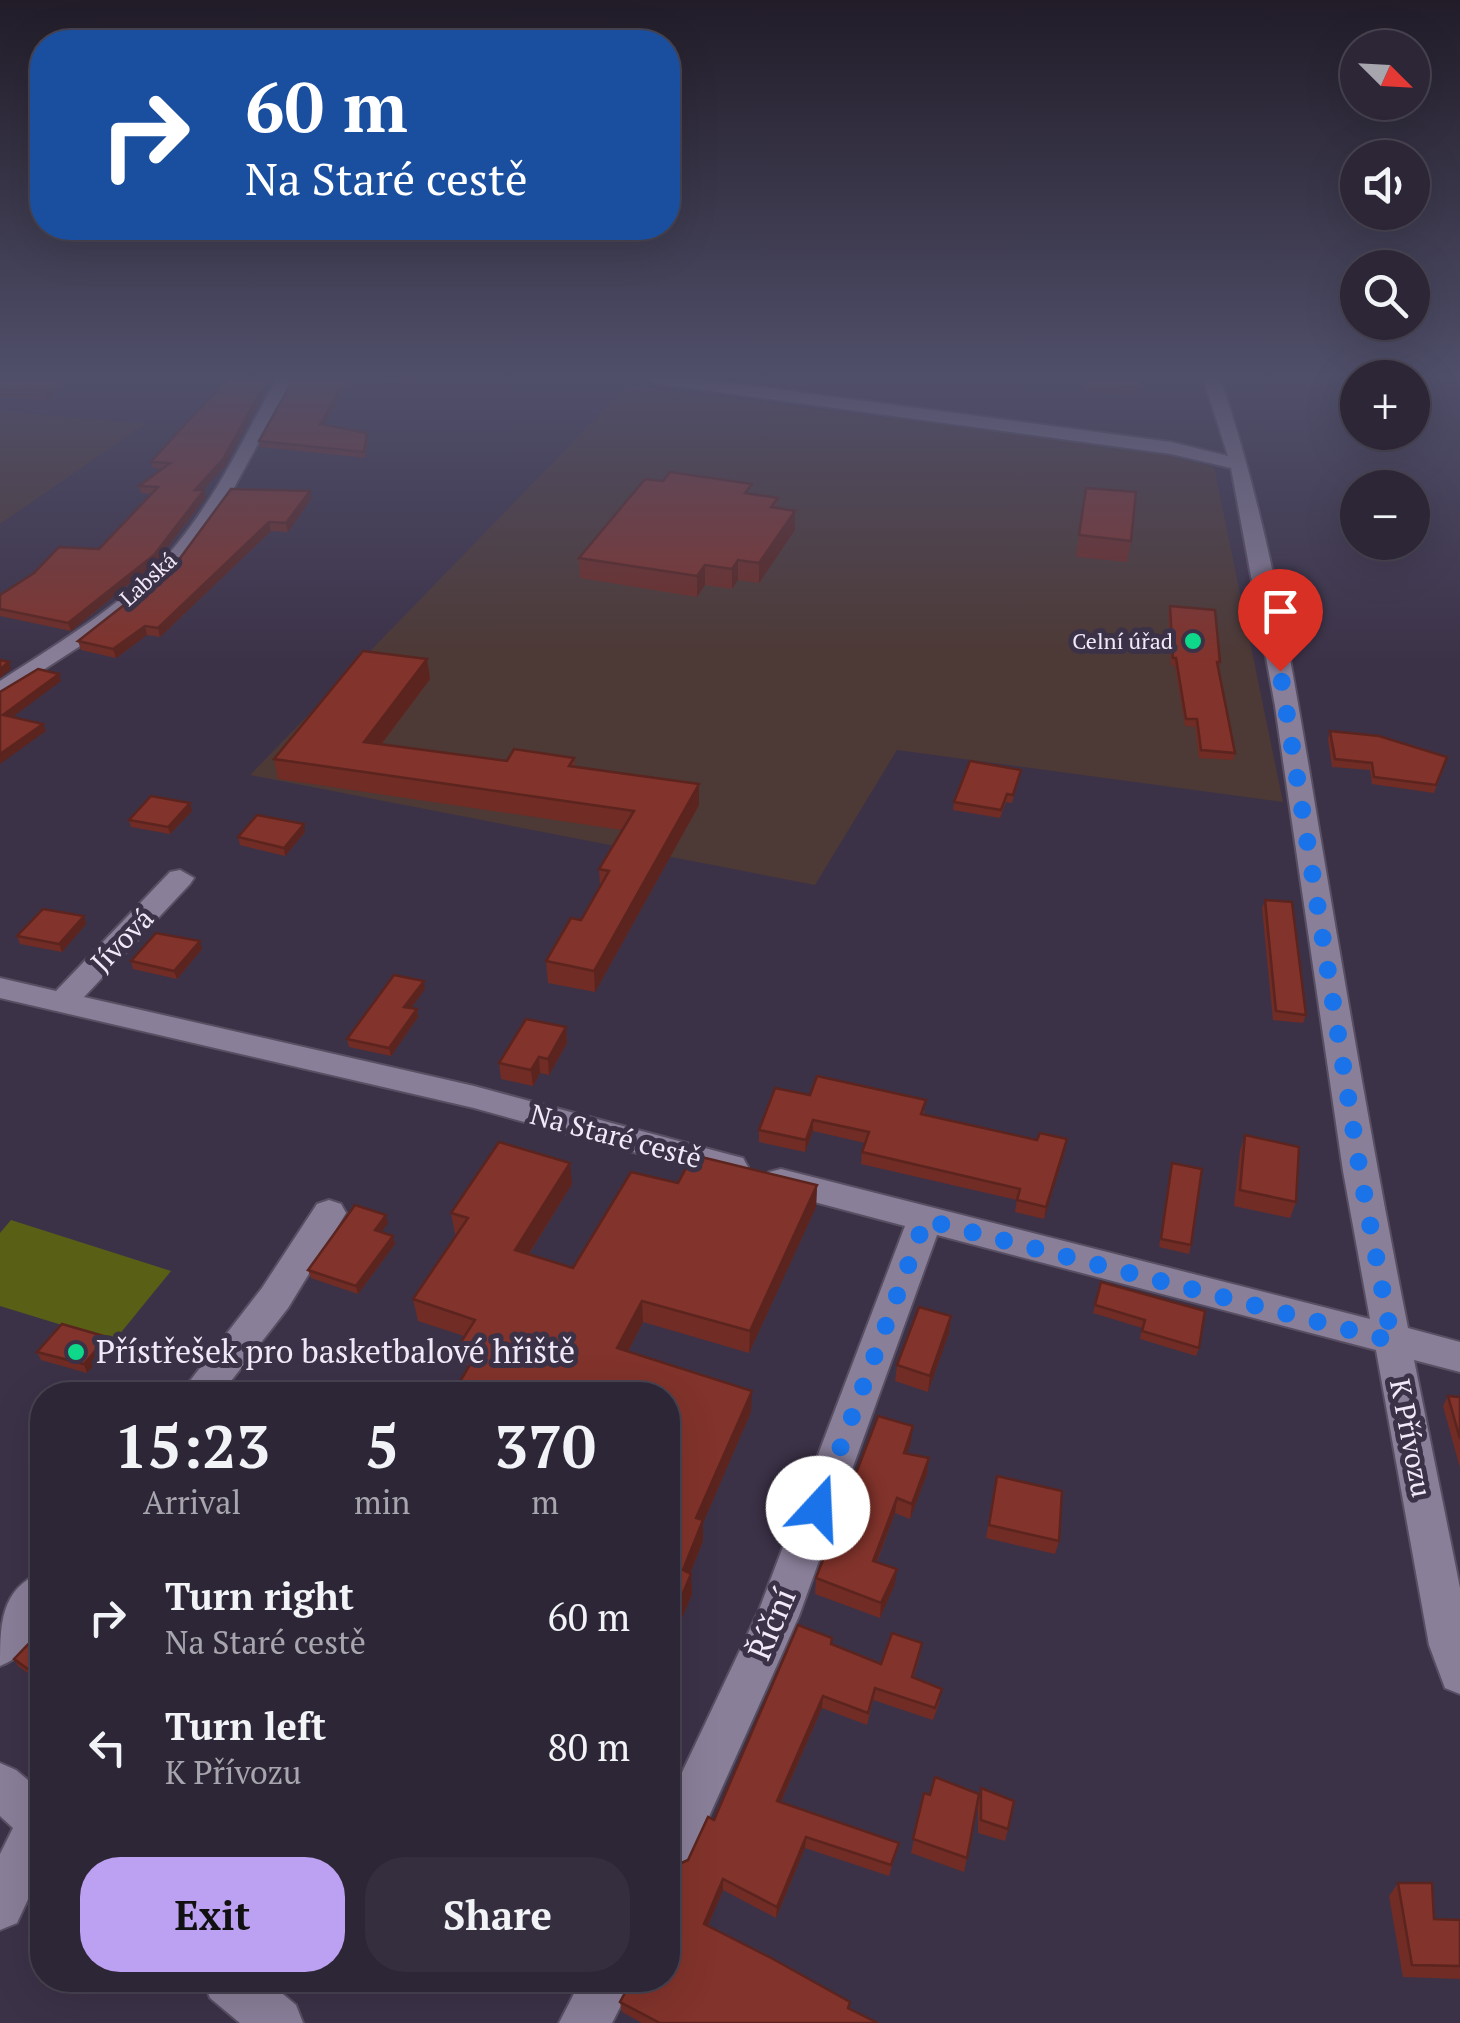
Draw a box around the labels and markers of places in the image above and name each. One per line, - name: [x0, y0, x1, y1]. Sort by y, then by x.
- pin: [1238, 569, 1323, 672]
- place label: Celní úřad: [1072, 626, 1173, 655]
- marker: Celní úřad: [1182, 630, 1204, 652]
- place label: Přístřešek pro basketbalové hřiště: [96, 1330, 575, 1372]
- marker: Přístřešek pro basketbalové hřiště: [65, 1341, 87, 1363]

